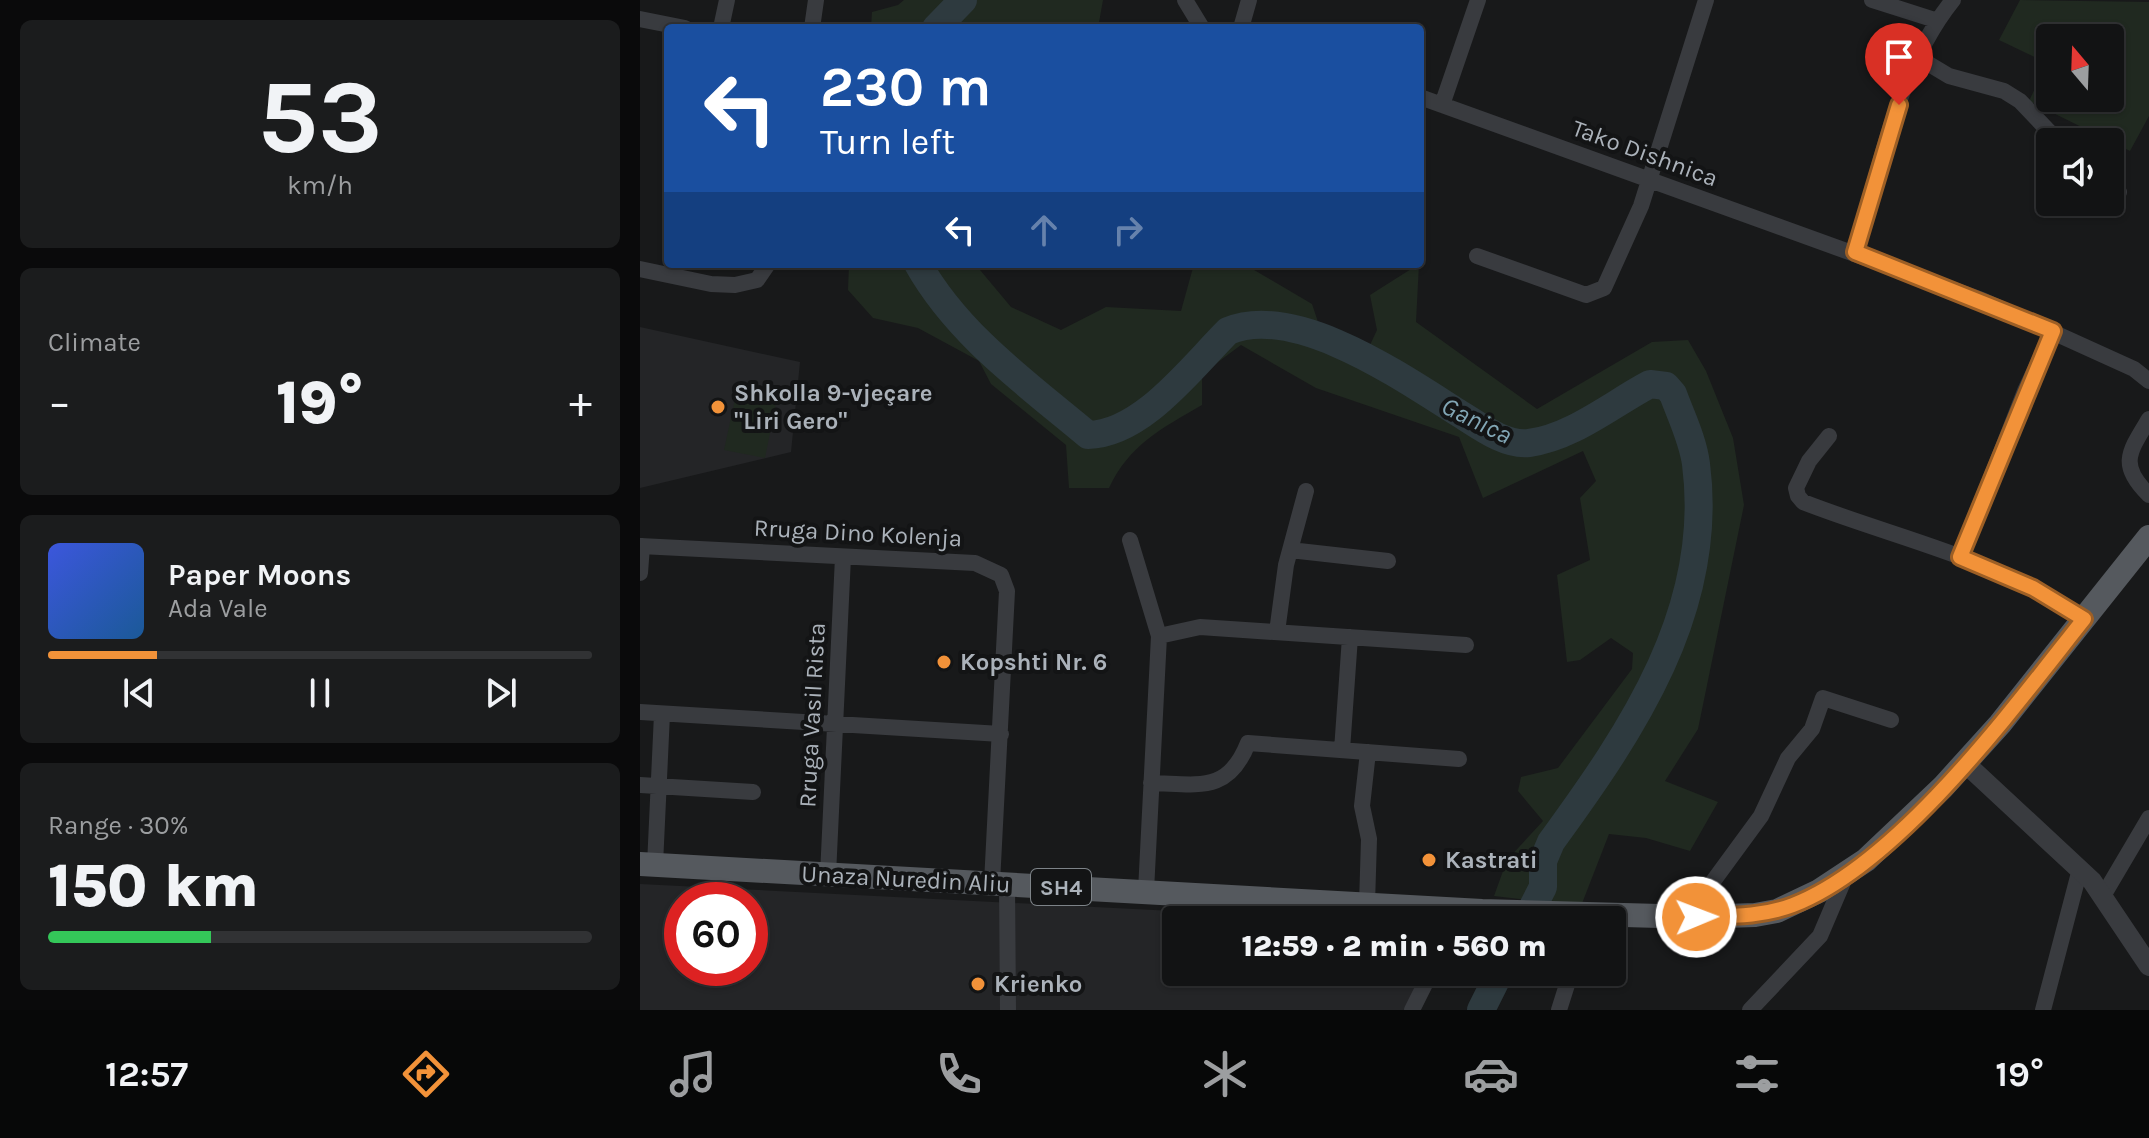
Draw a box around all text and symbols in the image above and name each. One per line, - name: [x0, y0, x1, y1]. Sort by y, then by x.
- pin: [1865, 23, 1933, 105]
- north arrow: [2036, 24, 2124, 112]
- map controls: [2036, 24, 2124, 216]
- icon: arrive: [1877, 35, 1921, 79]
- text: 230 m: [820, 54, 991, 119]
- icon: left: [688, 56, 792, 160]
- text: 53: [257, 57, 383, 178]
- street label: Tako Dishnica: [1568, 114, 1722, 192]
- text: Turn left: [820, 121, 955, 163]
- button: sound: [2036, 128, 2124, 216]
- text: km/h: [287, 170, 353, 201]
- icon: left: [938, 208, 982, 252]
- icon: ahead: [1022, 208, 1066, 252]
- icon: right: [1106, 208, 1150, 252]
- text: Climate: [48, 327, 141, 358]
- text: 19°: [276, 368, 364, 438]
- text: −: [48, 377, 71, 428]
- text: +: [569, 377, 592, 428]
- place label: Shkolla 9-vjeçare "Liri Gero": [734, 379, 932, 435]
- water label: Ganica: [1437, 390, 1517, 451]
- marker: Shkolla 9-vjeçare "Liri Gero": [709, 398, 727, 416]
- street label: Rruga Dino Kolenja: [753, 514, 963, 552]
- text: Paper Moons: [168, 557, 351, 593]
- text: Ada Vale: [168, 593, 268, 624]
- street label: Rruga Vasil Rista: [793, 622, 831, 808]
- place label: Kopshti Nr. 6: [960, 648, 1107, 676]
- marker: Kopshti Nr. 6: [935, 653, 953, 671]
- icon: previous: [117, 671, 161, 715]
- icon: pause: [298, 671, 342, 715]
- icon: next: [479, 671, 523, 715]
- text: Range · 30%: [48, 810, 189, 841]
- place label: Kastrati: [1445, 846, 1538, 874]
- text: 150 km: [48, 851, 259, 921]
- marker: Kastrati: [1420, 851, 1438, 869]
- street label: Unaza Nuredin Aliu: [801, 860, 1011, 898]
- road number: SH4: [1031, 869, 1091, 905]
- position arrow: [1654, 875, 1738, 959]
- speed limit sign: 60: [664, 882, 768, 986]
- text: 12:59 · 2 min · 560 m: [1241, 928, 1547, 964]
- place label: Krienko: [994, 970, 1082, 998]
- marker: Krienko: [969, 975, 987, 993]
- icon: directions: [398, 1046, 454, 1102]
- icon: music: [665, 1046, 721, 1102]
- icon: phone: [931, 1046, 987, 1102]
- icon: climate: [1197, 1046, 1253, 1102]
- icon: car: [1463, 1046, 1519, 1102]
- icon: filters: [1729, 1046, 1785, 1102]
- text: 12:57: [105, 1053, 188, 1095]
- text: 19°: [1995, 1053, 2044, 1095]

